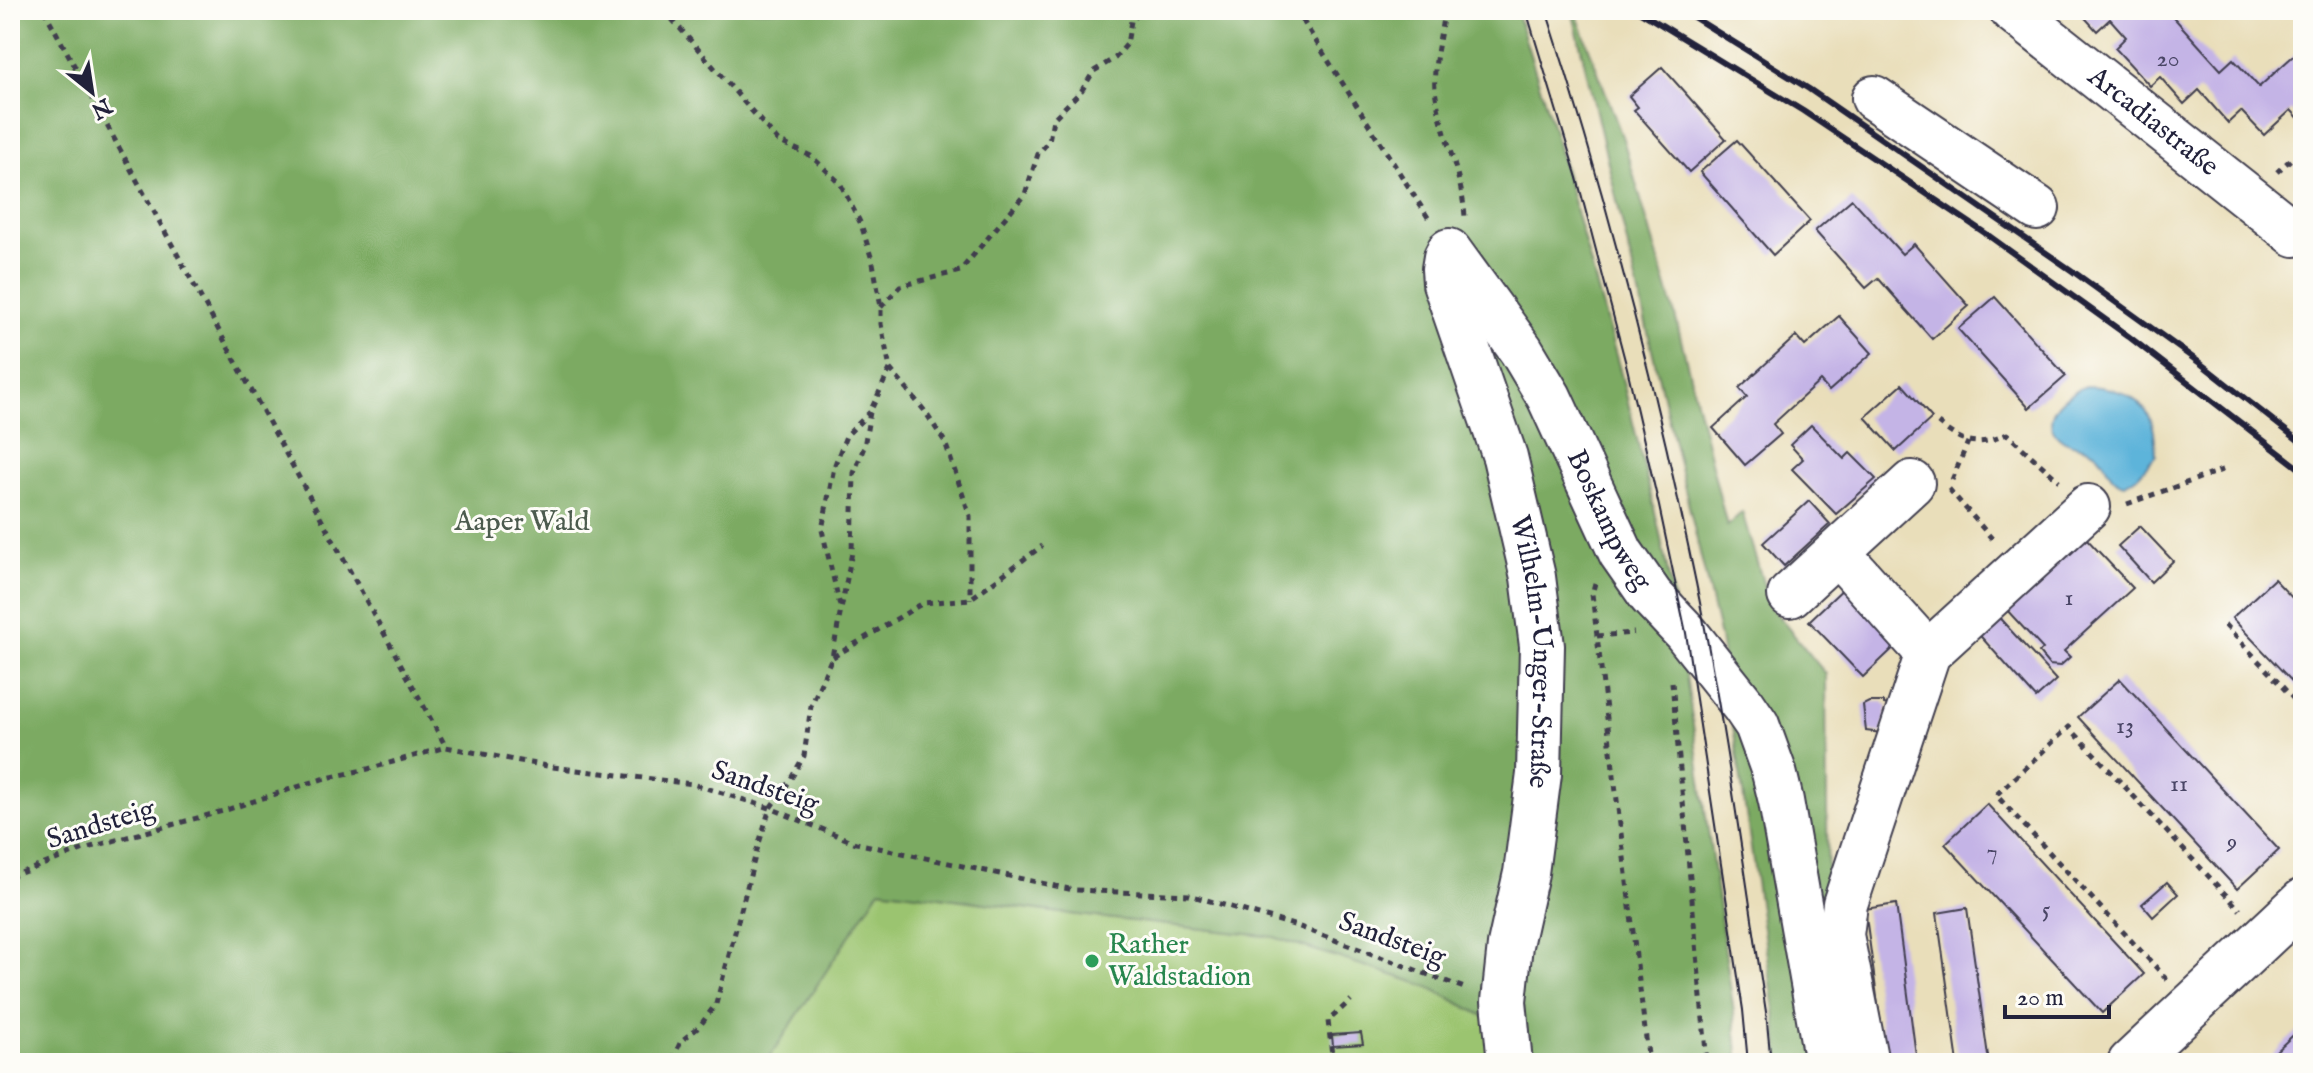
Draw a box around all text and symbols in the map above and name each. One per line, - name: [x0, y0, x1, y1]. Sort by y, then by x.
- house number: 20: [2156, 44, 2180, 75]
- north arrow: [52, 52, 132, 132]
- street label: Arcadiastraße: [2080, 59, 2226, 184]
- text: N: [86, 90, 117, 124]
- street label: Boskampweg: [1558, 444, 1660, 598]
- park label: Aaper Wald: [454, 505, 590, 540]
- street label: Wilhelm-Unger-Straße: [1502, 512, 1560, 791]
- house number: 1: [2065, 583, 2073, 614]
- house number: 13: [2116, 711, 2134, 742]
- street label: Sandsteig: [707, 753, 824, 823]
- house number: 11: [2170, 769, 2188, 800]
- street label: Sandsteig: [43, 792, 160, 858]
- house number: 9: [2226, 827, 2237, 858]
- house number: 7: [1986, 837, 1998, 868]
- house number: 5: [2042, 895, 2051, 926]
- street label: Sandsteig: [1334, 905, 1451, 976]
- place label: Rather Waldstadion: [1108, 928, 1251, 995]
- marker: Rather Waldstadion: [1083, 952, 1101, 970]
- scale bar: [2005, 969, 2109, 1019]
- text: 20 m: [2017, 983, 2064, 1014]

